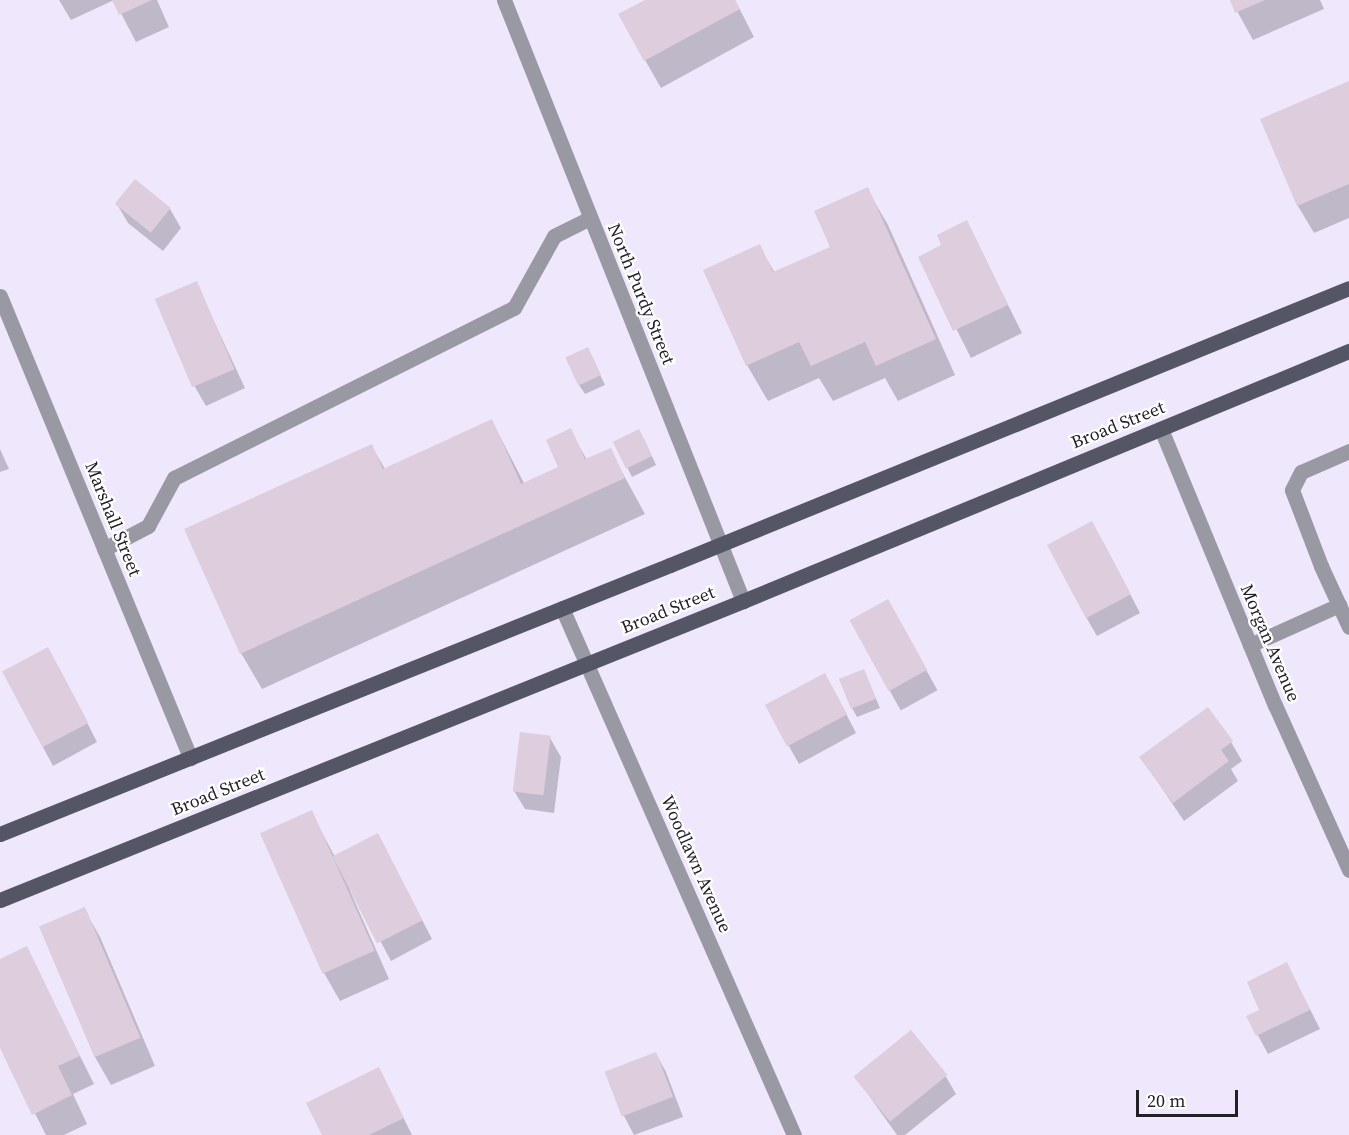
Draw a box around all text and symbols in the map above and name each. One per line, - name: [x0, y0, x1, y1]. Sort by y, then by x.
- street label: North Purdy Street: [603, 220, 679, 368]
- street label: Broad Street: [1068, 396, 1168, 454]
- street label: Marshall Street: [80, 459, 146, 579]
- street label: Broad Street: [618, 581, 718, 639]
- street label: Morgan Avenue: [1236, 581, 1304, 705]
- street label: Broad Street: [168, 763, 268, 821]
- street label: Woodlawn Avenue: [656, 792, 736, 936]
- scale bar: [1139, 1078, 1241, 1116]
- text: 20 m: [1147, 1088, 1185, 1113]

